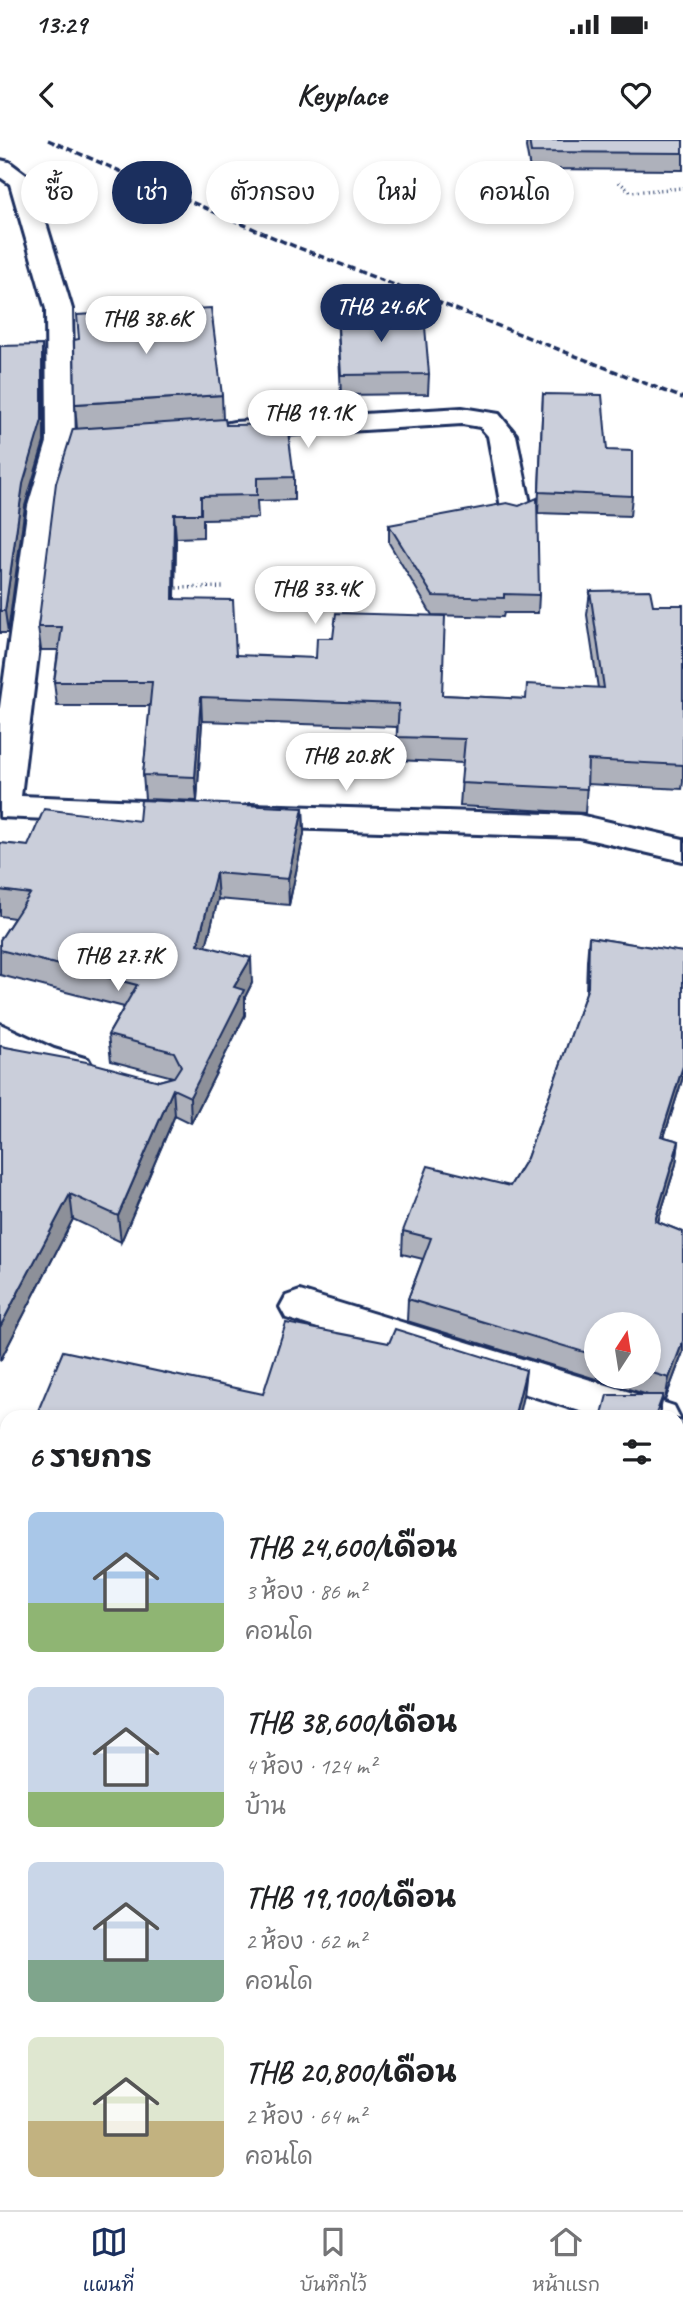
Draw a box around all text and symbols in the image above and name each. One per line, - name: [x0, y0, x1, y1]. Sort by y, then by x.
- text: 13:29: [35, 8, 87, 41]
- text: Keyplace: [297, 74, 386, 115]
- icon: back: [28, 76, 66, 114]
- icon: heart: [617, 76, 655, 114]
- chip: ซื้อ: [21, 161, 98, 224]
- chip: เช่า: [112, 161, 192, 224]
- chip: ตัวกรอง: [206, 161, 339, 224]
- chip: ใหม่: [353, 161, 441, 224]
- chip: คอนโด: [455, 161, 574, 224]
- pin: THB 24.6K: [301, 284, 461, 344]
- text: THB 24.6K: [336, 292, 426, 321]
- pin: THB 38.6K: [66, 296, 226, 356]
- text: THB 38.6K: [101, 304, 191, 333]
- pin: THB 19.1K: [228, 390, 388, 450]
- text: THB 19.1K: [264, 398, 352, 427]
- pin: THB 33.4K: [235, 566, 395, 626]
- text: THB 33.4K: [271, 574, 359, 603]
- pin: THB 20.8K: [266, 734, 426, 793]
- text: THB 20.8K: [302, 741, 390, 770]
- pin: THB 27.7K: [38, 934, 198, 993]
- text: THB 27.7K: [74, 941, 162, 970]
- north arrow: [584, 1312, 662, 1390]
- map controls: [584, 1312, 661, 1389]
- icon: filters: [618, 1433, 656, 1471]
- text: 6 รายการ: [28, 1438, 152, 1476]
- text: THB 24,600/เดือน: [245, 1528, 457, 1566]
- icon: home: [84, 1540, 168, 1624]
- text: 3 ห้อง · 86 m²: [245, 1577, 365, 1606]
- text: คอนโด: [245, 1617, 313, 1646]
- text: THB 38,600/เดือน: [245, 1703, 457, 1741]
- icon: home: [84, 1715, 168, 1799]
- text: 4 ห้อง · 124 m²: [245, 1752, 376, 1781]
- text: บ้าน: [245, 1792, 286, 1821]
- text: THB 19,100/เดือน: [245, 1878, 456, 1916]
- icon: home: [84, 1890, 168, 1974]
- text: 2 ห้อง · 62 m²: [245, 1927, 365, 1956]
- text: คอนโด: [245, 1967, 313, 1996]
- text: THB 20,800/เดือน: [245, 2053, 457, 2091]
- icon: home: [84, 2065, 168, 2149]
- text: 2 ห้อง · 64 m²: [245, 2102, 365, 2131]
- text: คอนโด: [245, 2142, 313, 2171]
- tab: แผนที่: [83, 2223, 134, 2298]
- tab: บันทึกไว้: [300, 2223, 367, 2298]
- tab: หน้าแรก: [532, 2223, 600, 2298]

